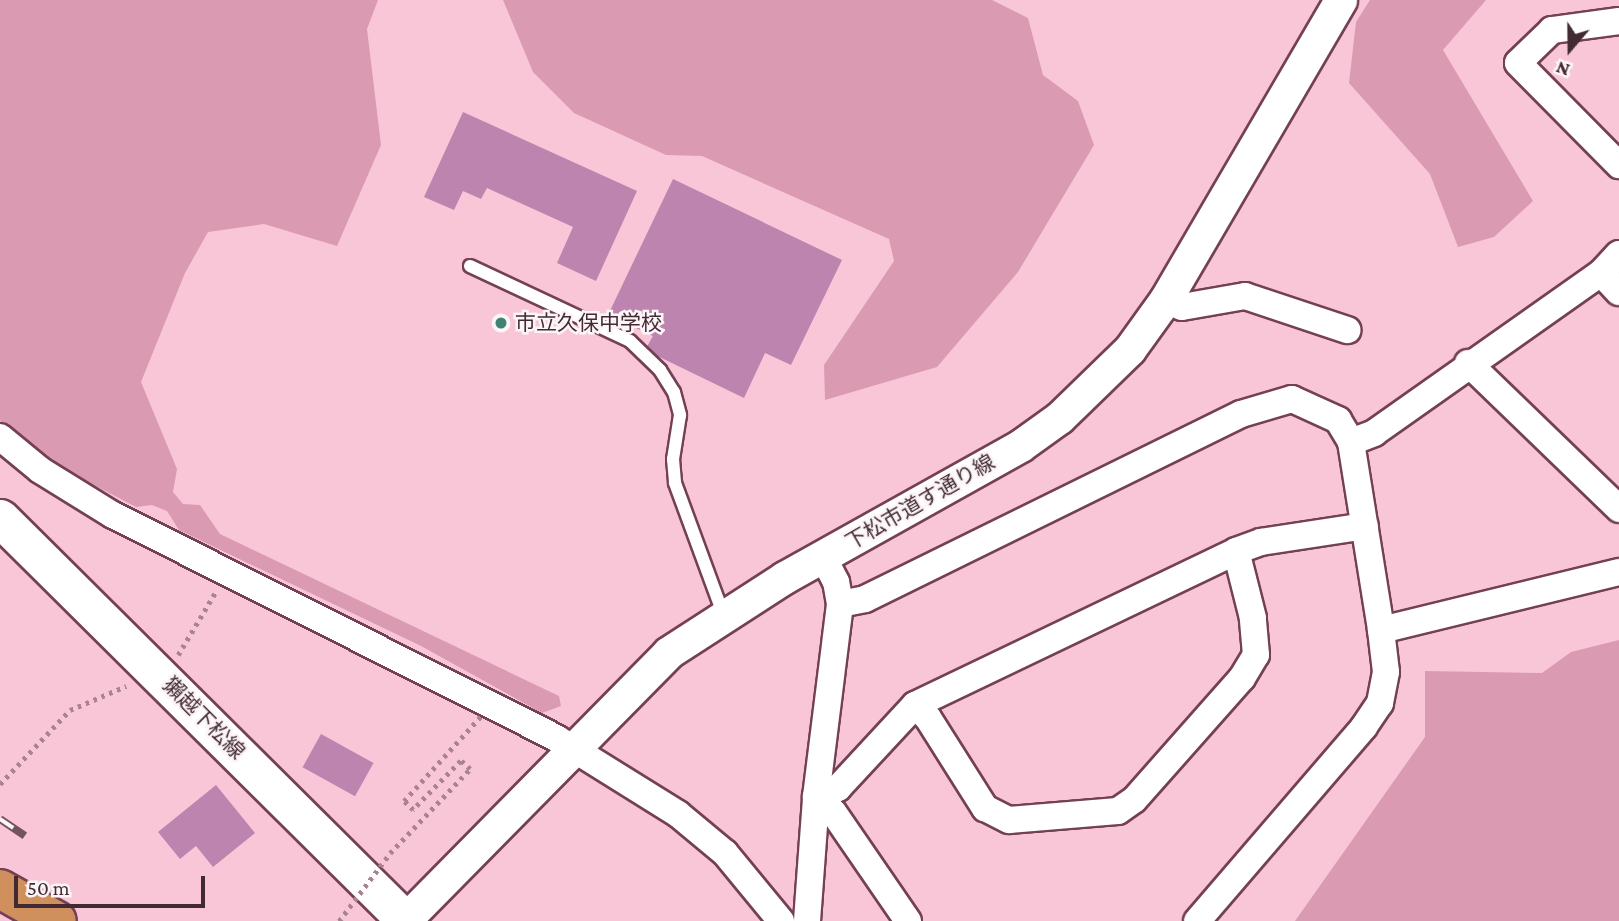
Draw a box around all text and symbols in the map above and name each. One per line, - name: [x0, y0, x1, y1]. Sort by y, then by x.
- north arrow: [1535, 14, 1605, 84]
- text: N: [1553, 57, 1572, 81]
- place label: 市立久保中学校: [515, 310, 662, 336]
- marker: 市立久保中学校: [493, 315, 509, 331]
- street label: 下松市道す通り線: [841, 449, 999, 555]
- street label: 獺越下松線: [158, 672, 250, 764]
- scale bar: [18, 862, 208, 906]
- text: 50 m: [27, 876, 70, 900]

